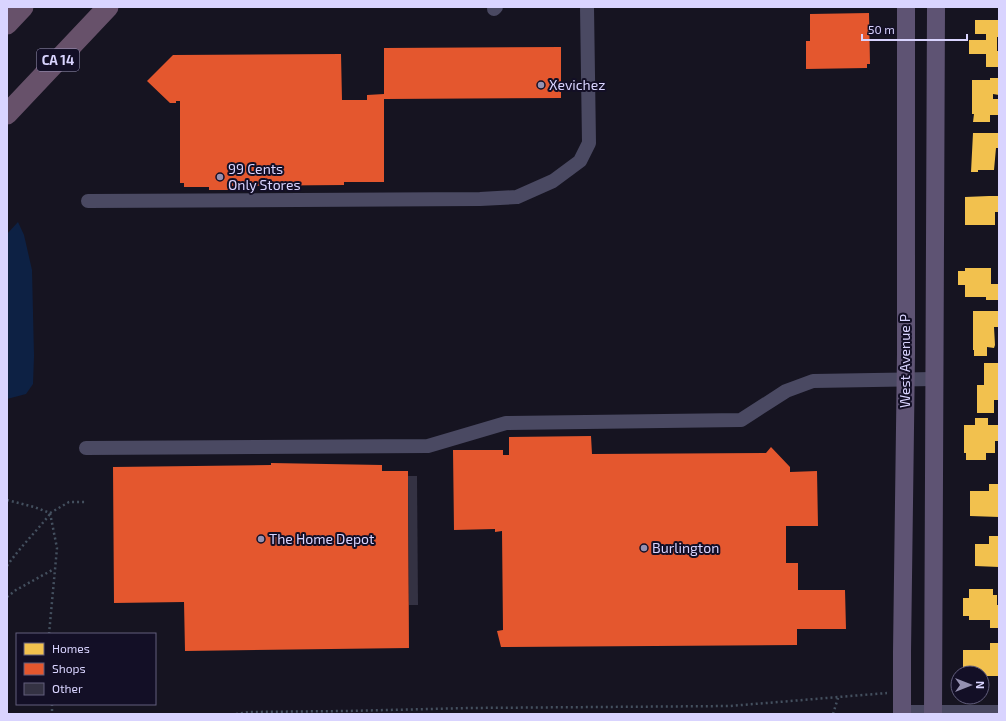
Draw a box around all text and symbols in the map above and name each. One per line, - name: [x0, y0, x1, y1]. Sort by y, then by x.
- scale bar: [862, 16, 967, 42]
- text: 50 m: [868, 22, 895, 36]
- road number: CA 14: [37, 49, 79, 71]
- place label: Xevichez: [549, 76, 605, 93]
- marker: Xevichez: [536, 80, 546, 90]
- place label: 99 Cents Only Stores: [228, 160, 301, 193]
- marker: 99 Cents Only Stores: [215, 172, 225, 182]
- street label: West Avenue P: [896, 314, 913, 408]
- place label: The Home Depot: [269, 530, 374, 547]
- marker: The Home Depot: [256, 534, 266, 544]
- place label: Burlington: [652, 539, 719, 556]
- marker: Burlington: [639, 543, 649, 553]
- legend: [16, 633, 156, 705]
- text: Homes: [52, 641, 90, 655]
- text: Shops: [52, 661, 86, 675]
- north arrow: [950, 665, 990, 705]
- text: Other: [52, 681, 83, 695]
- text: N: [974, 681, 987, 689]

